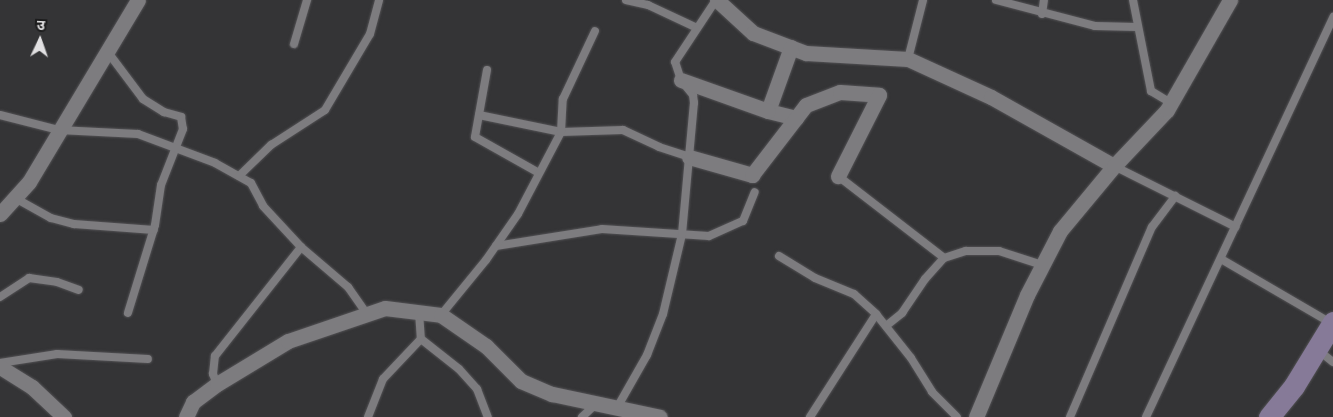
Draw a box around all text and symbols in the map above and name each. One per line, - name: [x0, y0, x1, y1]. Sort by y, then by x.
- north arrow: [15, 15, 65, 65]
- text: उ: [36, 16, 45, 34]

